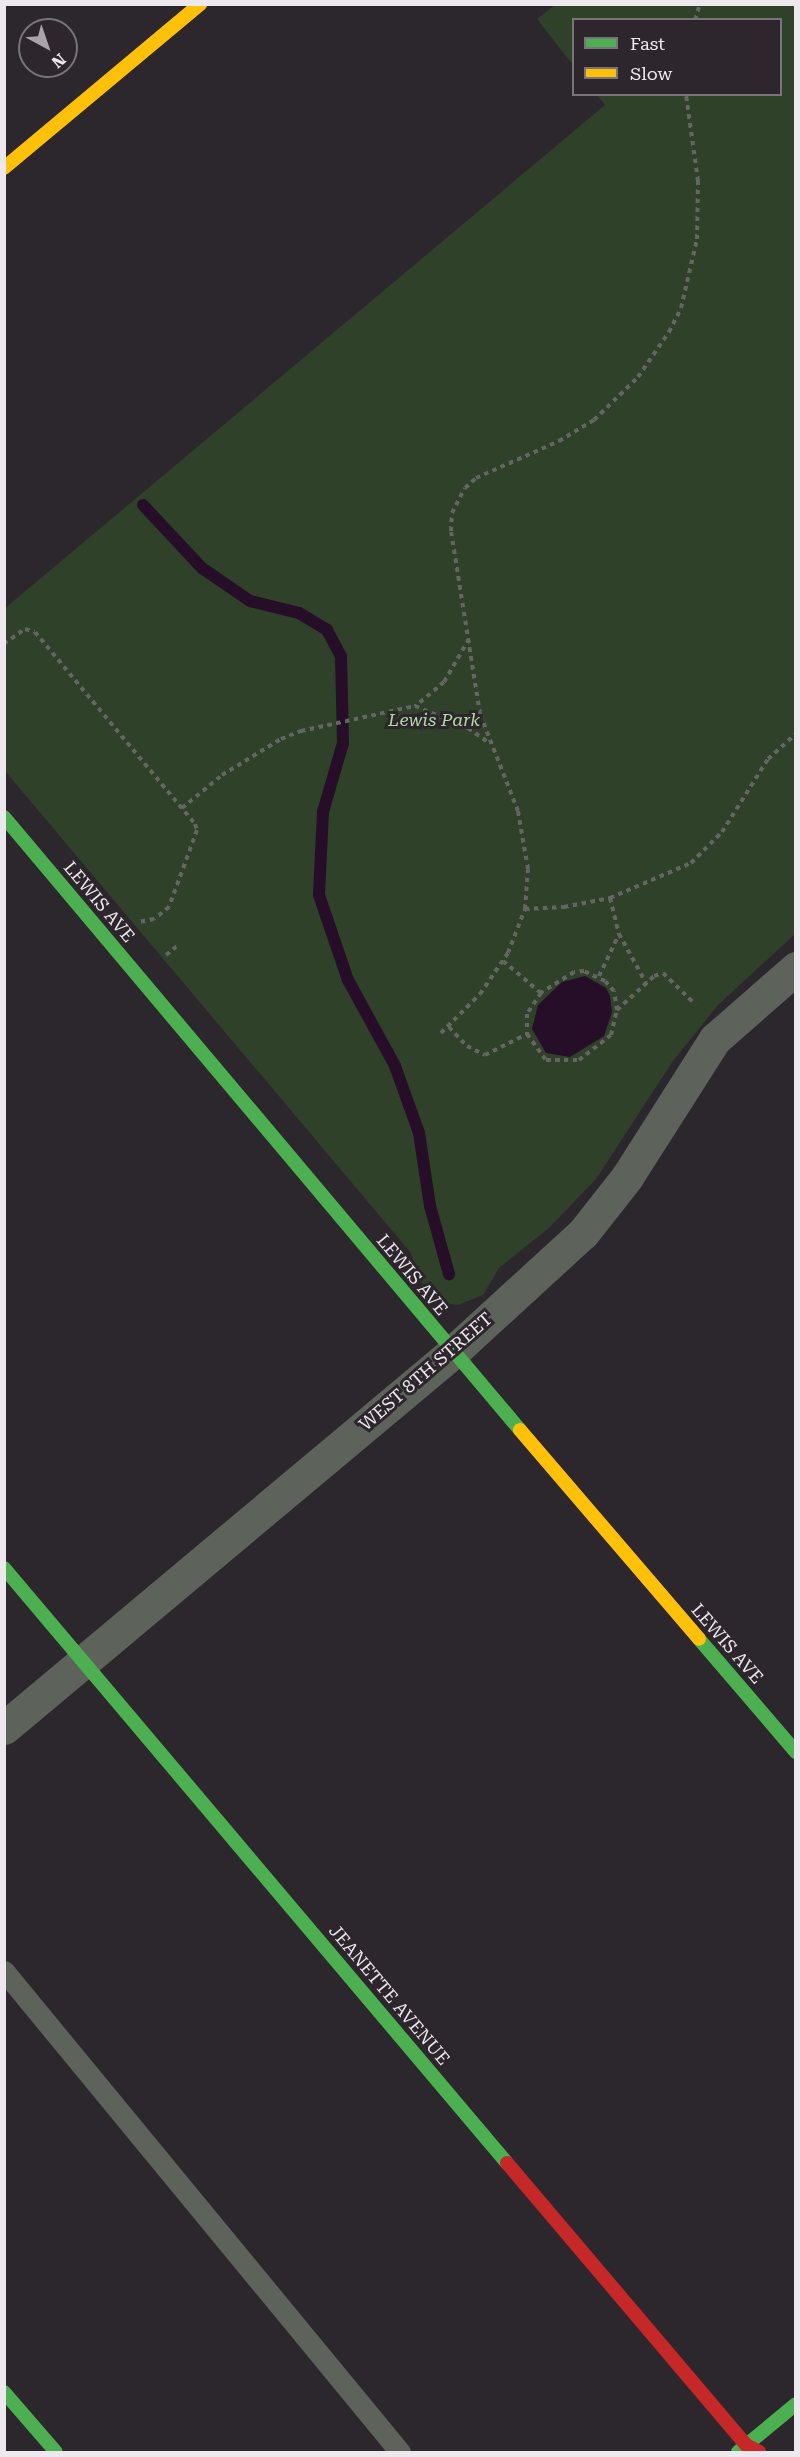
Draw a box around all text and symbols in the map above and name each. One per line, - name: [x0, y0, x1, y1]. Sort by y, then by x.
- north arrow: [18, 18, 78, 78]
- legend: [572, 18, 782, 96]
- text: Fast: [630, 33, 665, 54]
- text: N: [48, 49, 69, 72]
- text: Slow: [630, 63, 672, 84]
- park label: Lewis Park: [388, 709, 480, 731]
- street label: LEWIS AVE: [59, 857, 139, 947]
- street label: LEWIS AVE: [372, 1230, 452, 1320]
- street label: WEST 8TH STREET: [355, 1308, 497, 1436]
- street label: LEWIS AVE: [686, 1600, 768, 1688]
- street label: JEANETTE AVENUE: [324, 1920, 454, 2070]

